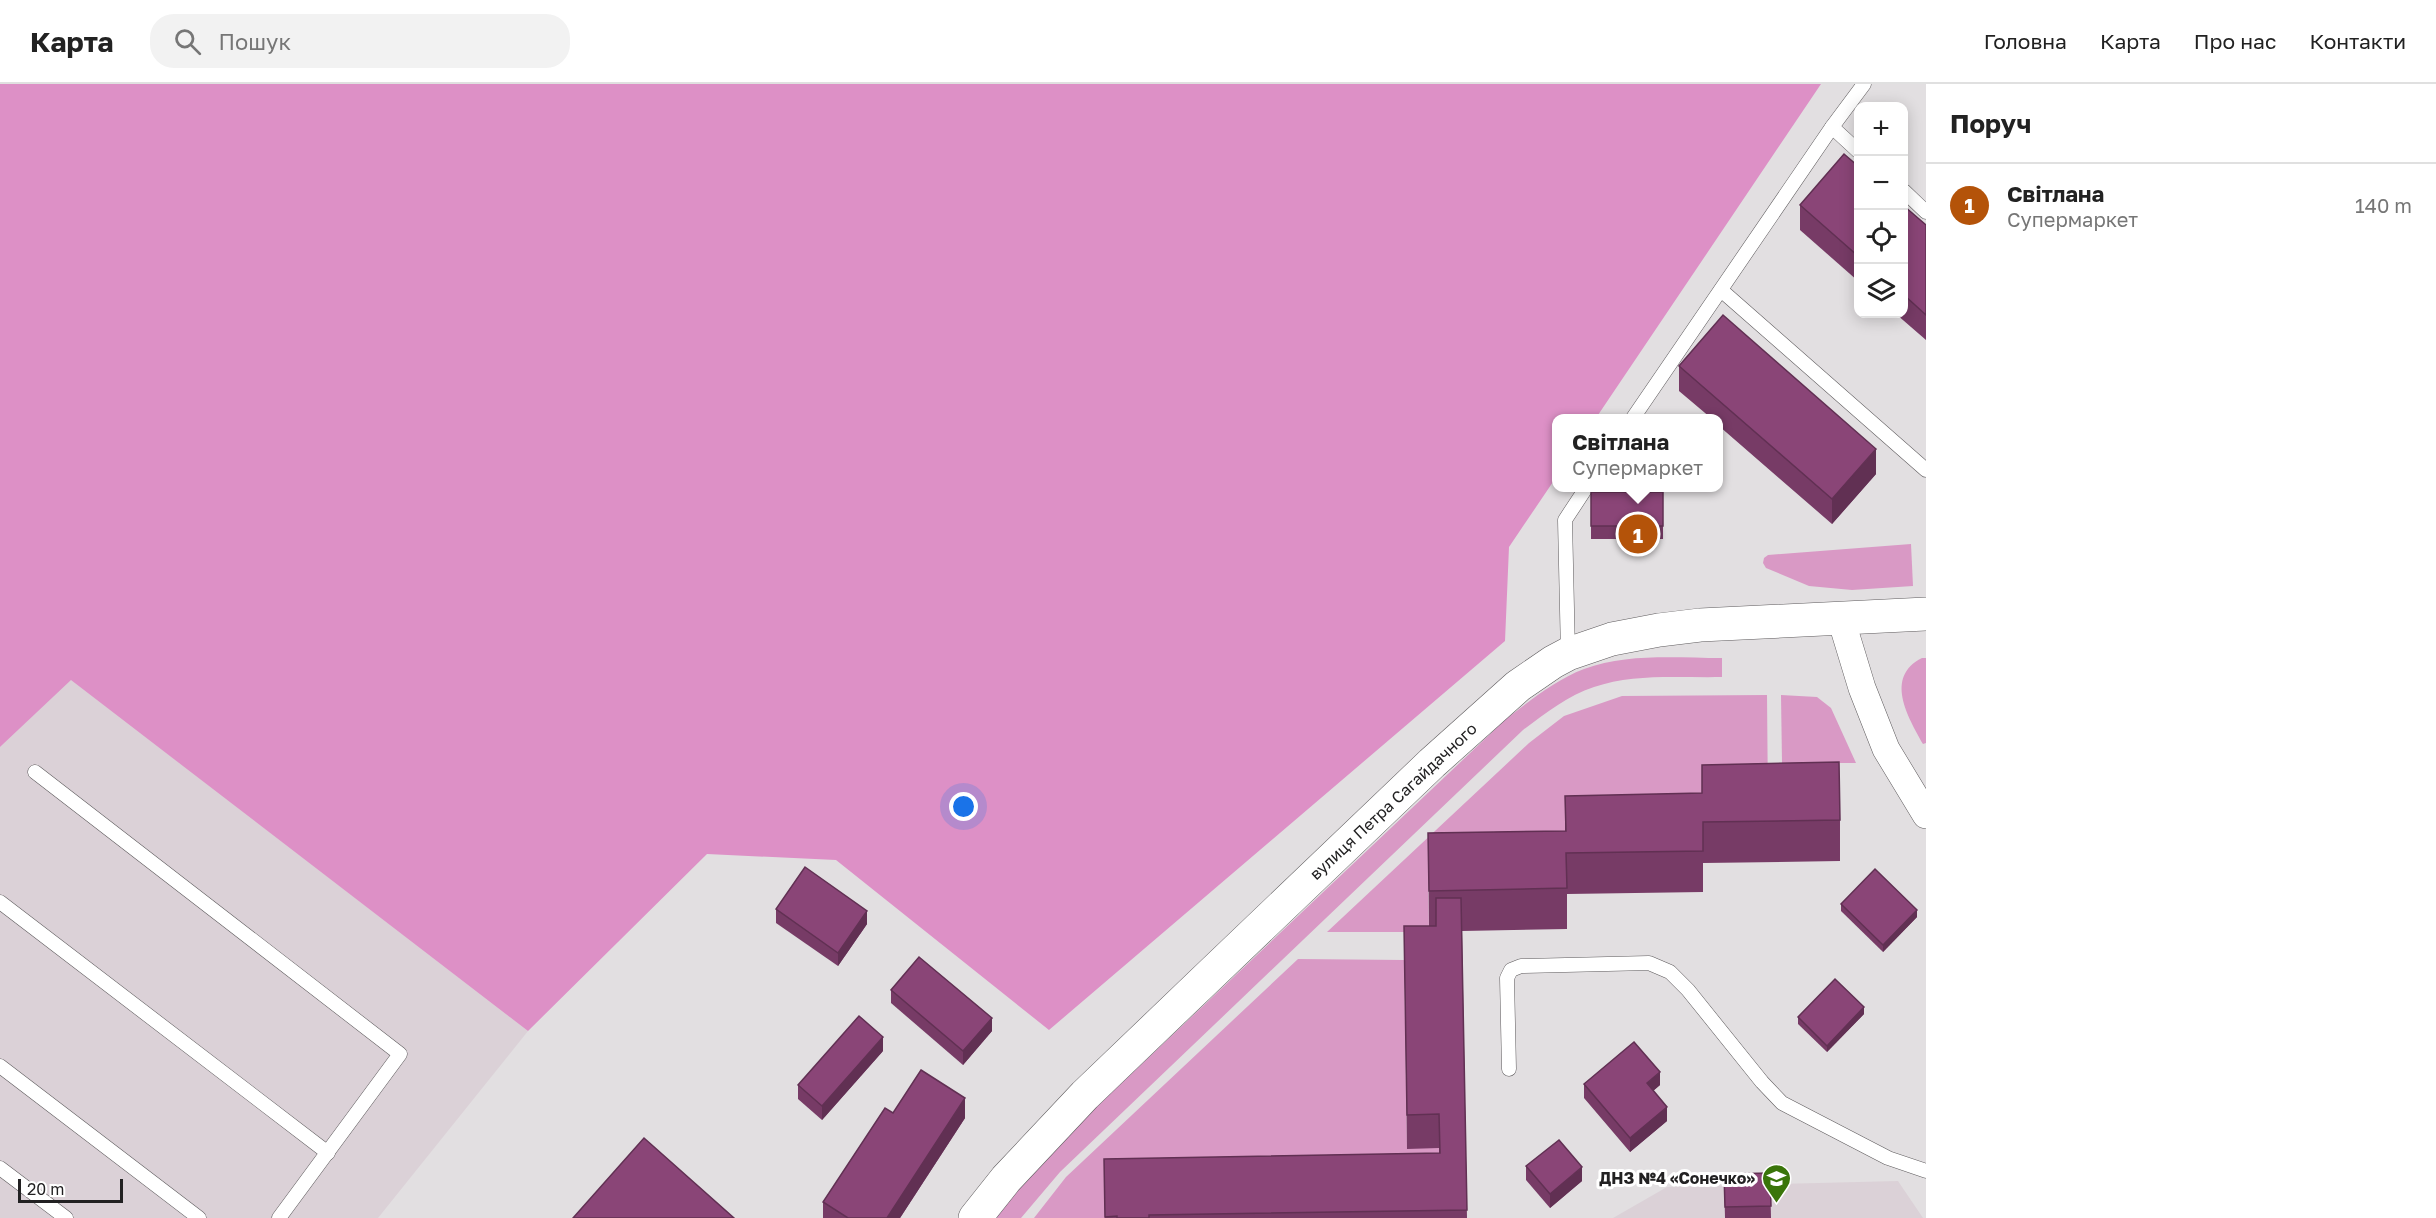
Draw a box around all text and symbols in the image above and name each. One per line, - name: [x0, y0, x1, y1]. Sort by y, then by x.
- search box: [150, 14, 570, 68]
- text: Карта: [30, 25, 114, 58]
- icon: search: [171, 25, 204, 58]
- text: Пошук: [219, 28, 291, 55]
- text: Головна: [1984, 28, 2067, 54]
- text: Карта: [2100, 28, 2161, 54]
- text: Про нас: [2194, 28, 2276, 54]
- text: Контакти: [2309, 28, 2406, 54]
- map controls: [1854, 102, 1908, 318]
- button: +: [1854, 102, 1908, 156]
- text: Поруч: [1950, 108, 2031, 139]
- button: −: [1854, 156, 1908, 210]
- text: Світлана: [2007, 180, 2104, 207]
- text: 1: [1964, 193, 1975, 217]
- text: 140 m: [2355, 193, 2412, 217]
- text: Супермаркет: [2007, 207, 2138, 231]
- button: locate: [1854, 210, 1908, 264]
- button: layers: [1854, 264, 1908, 318]
- popup: [1552, 414, 1723, 492]
- text: Світлана: [1572, 428, 1669, 455]
- text: Супермаркет: [1572, 455, 1703, 479]
- pin: 1: [1618, 512, 1658, 556]
- street label: вулиця Петра Сагайдачного: [1305, 718, 1481, 884]
- your location: [949, 792, 978, 821]
- school or university icon: ДНЗ №4 «Сонечко»: [1760, 1162, 1792, 1204]
- place label: ДНЗ №4 «Сонечко»: [1599, 1168, 1755, 1188]
- scale bar: [18, 1176, 123, 1204]
- text: 20 m: [27, 1179, 64, 1199]

